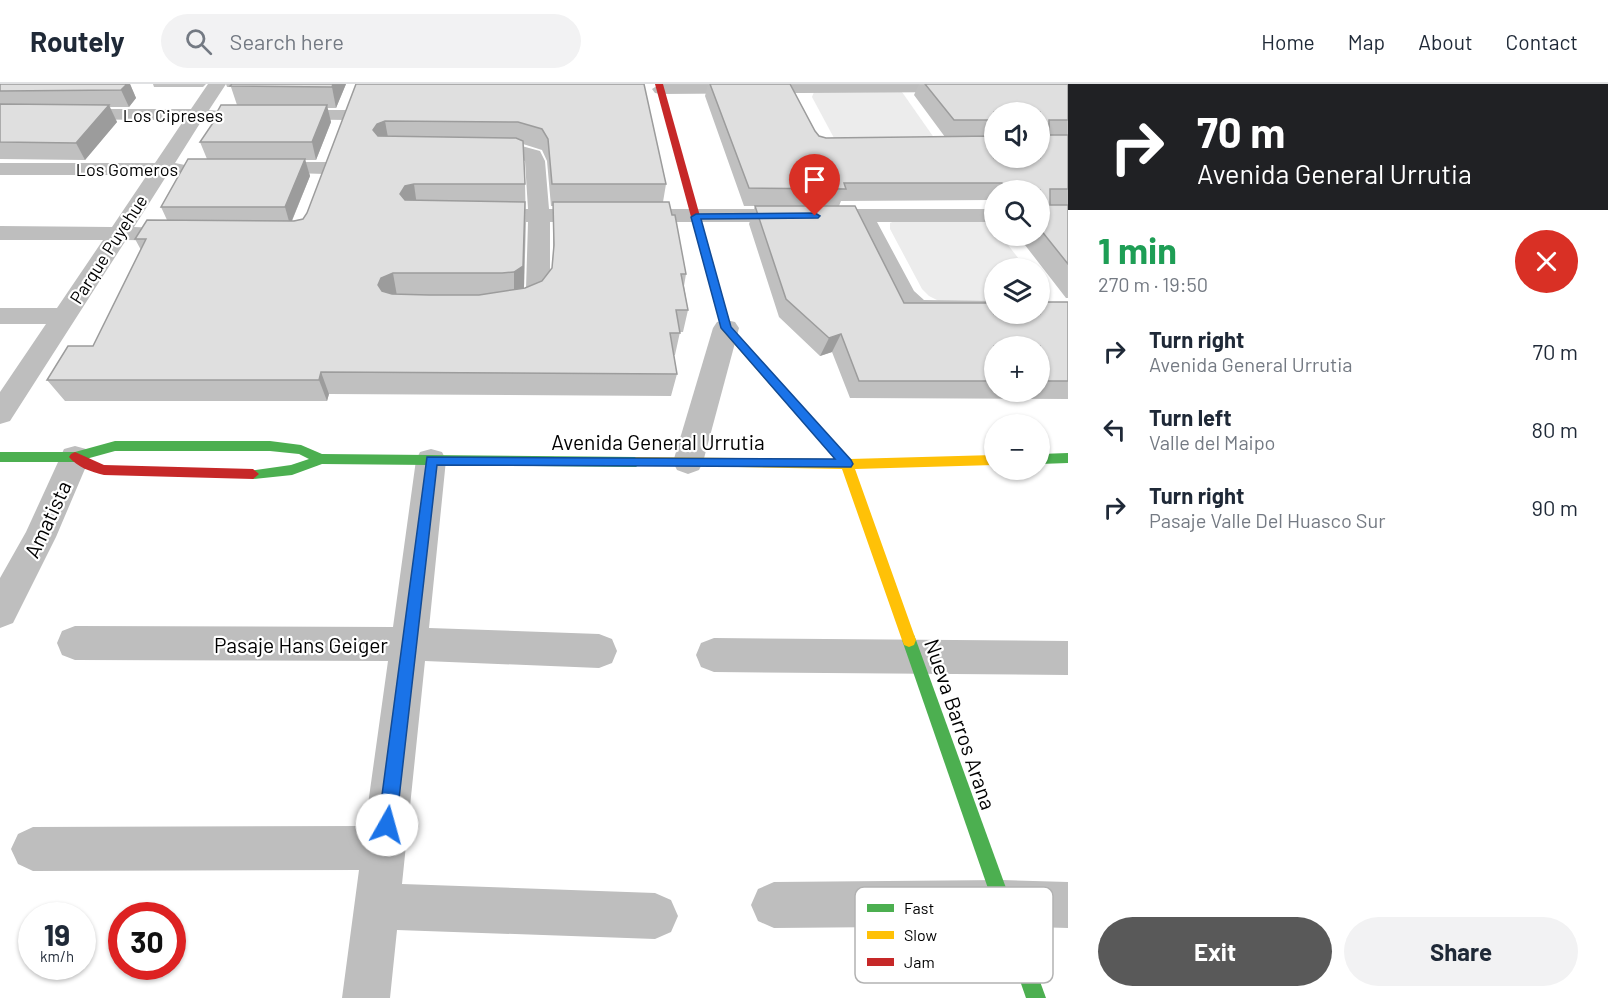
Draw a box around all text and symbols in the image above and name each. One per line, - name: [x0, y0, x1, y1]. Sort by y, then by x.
- search box: [161, 14, 581, 68]
- text: Routely: [30, 24, 125, 58]
- icon: search: [182, 25, 215, 58]
- text: Search here: [230, 28, 344, 54]
- text: Home: [1261, 29, 1315, 54]
- text: Map: [1348, 29, 1385, 54]
- text: About: [1418, 29, 1473, 54]
- text: Contact: [1506, 29, 1578, 54]
- map controls: [984, 102, 1050, 480]
- button: sound: [984, 102, 1050, 168]
- street label: Los Cipreses: [123, 104, 223, 126]
- text: 70 m: [1197, 106, 1285, 156]
- icon: right: [1098, 108, 1176, 186]
- pin: [789, 154, 840, 216]
- text: Avenida General Urrutia: [1197, 157, 1472, 189]
- street label: Los Gomeros: [76, 158, 178, 180]
- icon: arrive: [798, 163, 831, 196]
- button: search: [984, 180, 1050, 246]
- street label: Parque Puyehue: [65, 190, 151, 308]
- text: 1 min: [1098, 228, 1177, 271]
- button: close: [1515, 230, 1578, 293]
- button: layers: [984, 258, 1050, 324]
- text: 270 m · 19:50: [1098, 272, 1208, 296]
- text: Turn right: [1149, 326, 1244, 352]
- icon: right: [1098, 335, 1131, 368]
- button: +: [984, 336, 1050, 402]
- text: 70 m: [1533, 338, 1578, 364]
- text: Avenida General Urrutia: [1149, 352, 1353, 376]
- text: Turn left: [1149, 404, 1232, 430]
- icon: left: [1098, 413, 1131, 446]
- button: −: [984, 414, 1050, 480]
- text: 80 m: [1532, 416, 1578, 442]
- street label: Avenida General Urrutia: [551, 429, 765, 454]
- text: Valle del Maipo: [1149, 430, 1276, 454]
- street label: Amatista: [18, 476, 76, 562]
- text: Turn right: [1149, 482, 1244, 508]
- icon: right: [1098, 491, 1131, 524]
- text: 90 m: [1532, 494, 1578, 520]
- text: Pasaje Valle Del Huasco Sur: [1149, 508, 1385, 532]
- street label: Pasaje Hans Geiger: [214, 632, 388, 657]
- street label: Nueva Barros Arana: [920, 635, 1002, 813]
- position arrow: [355, 793, 419, 857]
- legend: [855, 887, 1053, 983]
- text: Fast: [904, 898, 934, 917]
- speed limit sign: 30: [108, 902, 186, 980]
- text: 19: [44, 916, 70, 952]
- button: Exit: [1098, 917, 1332, 986]
- button: Share: [1344, 917, 1578, 986]
- text: Slow: [904, 925, 937, 944]
- text: km/h: [40, 947, 74, 965]
- text: Jam: [904, 952, 935, 971]

